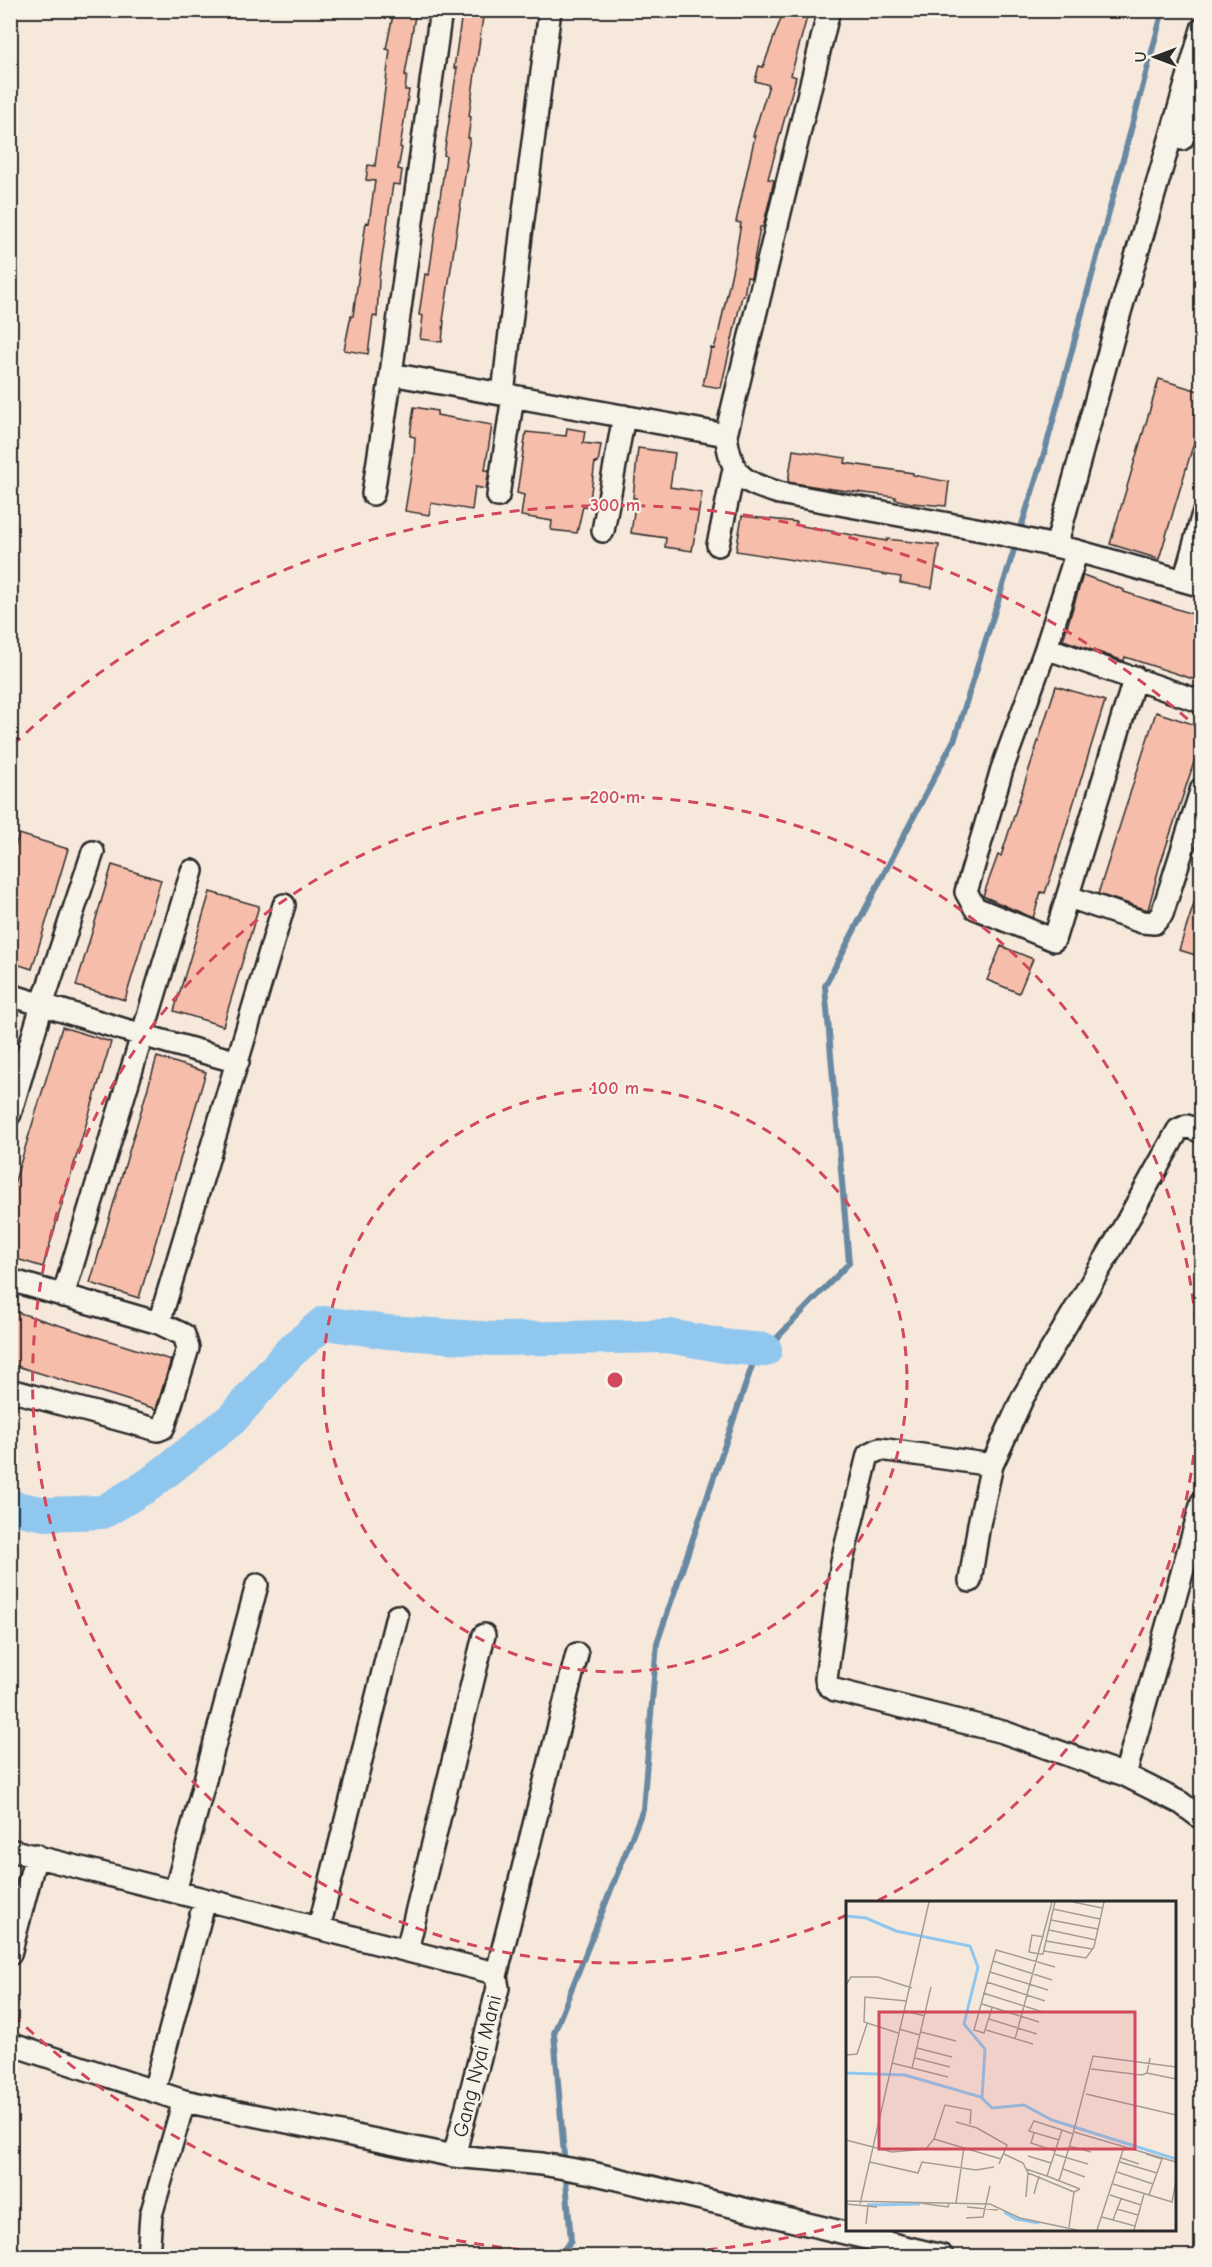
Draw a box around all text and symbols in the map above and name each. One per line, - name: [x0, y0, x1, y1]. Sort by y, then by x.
- north arrow: [1125, 27, 1185, 87]
- text: U: [1132, 52, 1150, 62]
- text: 300 m: [590, 495, 640, 516]
- text: 200 m: [590, 787, 640, 808]
- text: 100 m: [591, 1078, 639, 1099]
- centre of rings: [605, 1370, 625, 1390]
- inset map: [846, 1901, 1176, 2231]
- street label: Gang Nyai Mani: [448, 1992, 506, 2140]

